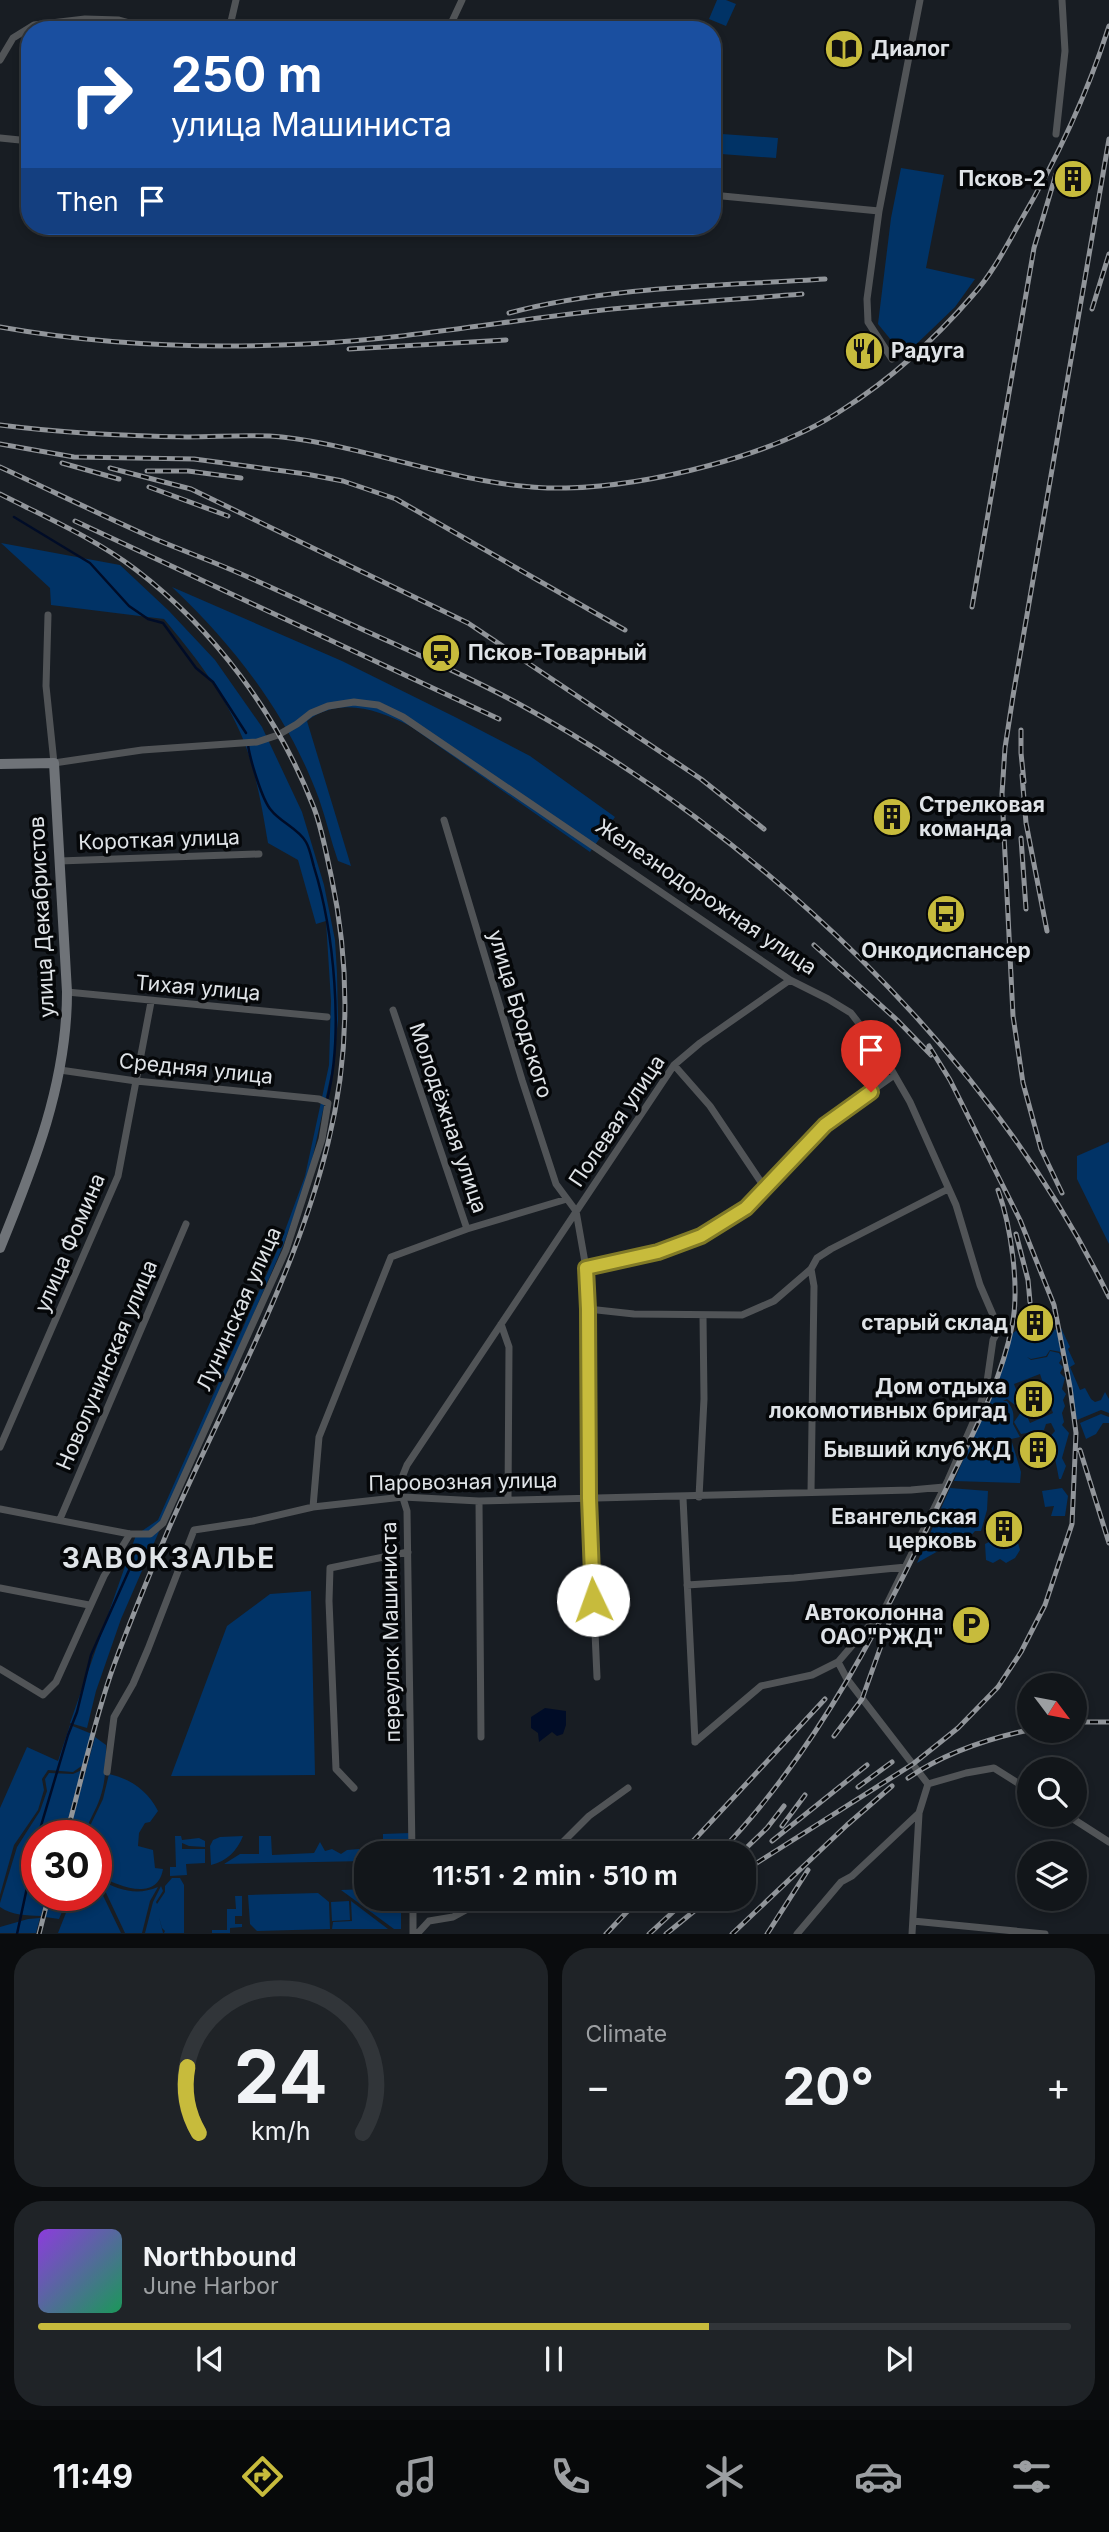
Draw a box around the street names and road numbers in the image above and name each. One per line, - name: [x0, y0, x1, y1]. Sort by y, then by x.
- street label: Железнодорожная улица: [591, 813, 821, 980]
- street label: улица Декабристов: [24, 816, 59, 1018]
- street label: Короткая улица: [78, 824, 240, 855]
- street label: улица Бродского: [483, 927, 558, 1101]
- street label: Тихая улица: [135, 970, 262, 1005]
- street label: Молодёжная улица: [404, 1019, 493, 1216]
- street label: Средняя улица: [118, 1048, 274, 1089]
- street label: Полевая улица: [563, 1050, 670, 1191]
- street label: улица Фомина: [29, 1170, 110, 1316]
- street label: Лунинская улица: [191, 1223, 286, 1395]
- street label: Новолунинская улица: [51, 1256, 162, 1474]
- street label: Паровозная улица: [368, 1467, 558, 1496]
- street label: переулок Машиниста: [376, 1521, 405, 1743]

